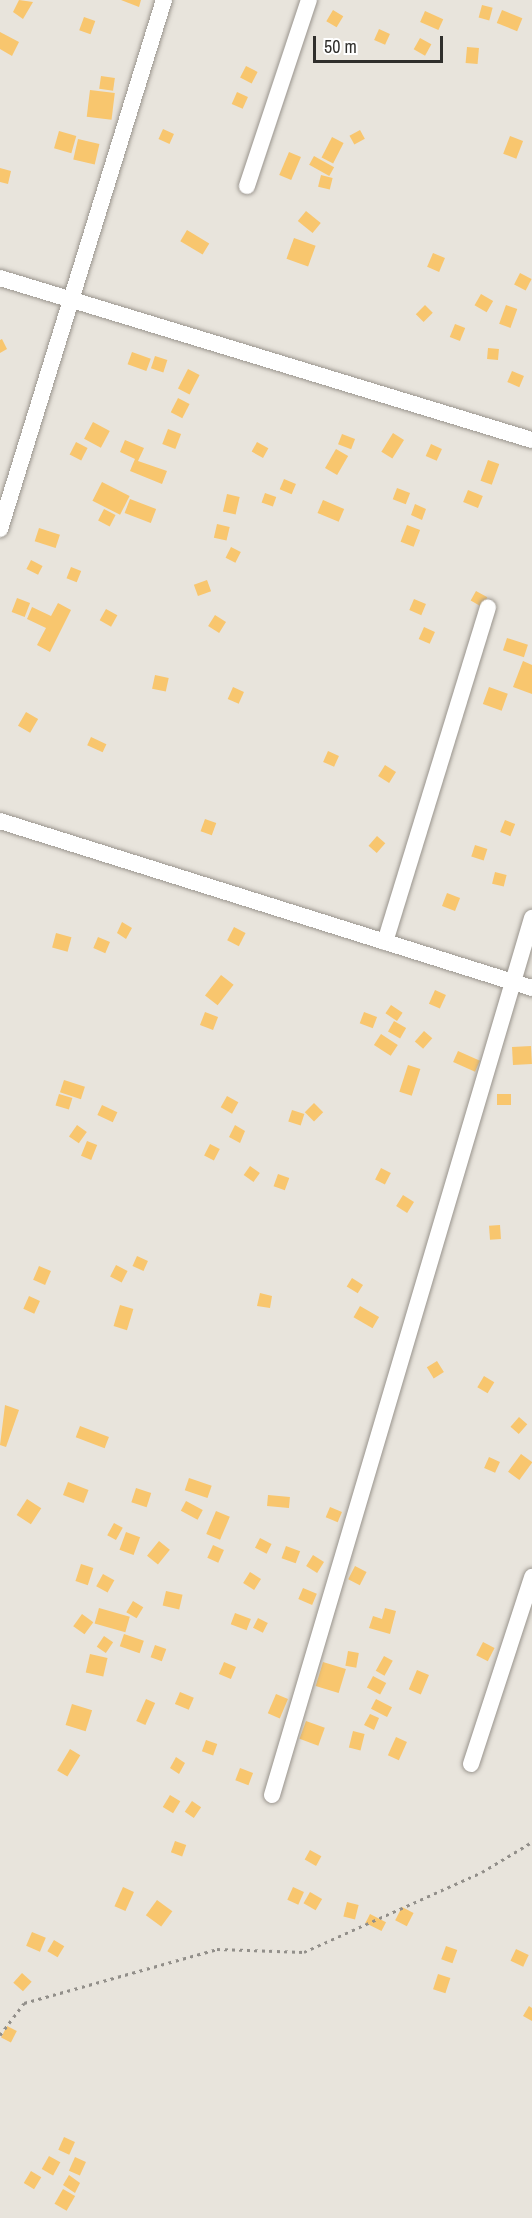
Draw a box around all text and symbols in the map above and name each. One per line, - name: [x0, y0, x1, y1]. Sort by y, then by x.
- scale bar: [316, 24, 446, 62]
- text: 50 m: [324, 34, 357, 59]

